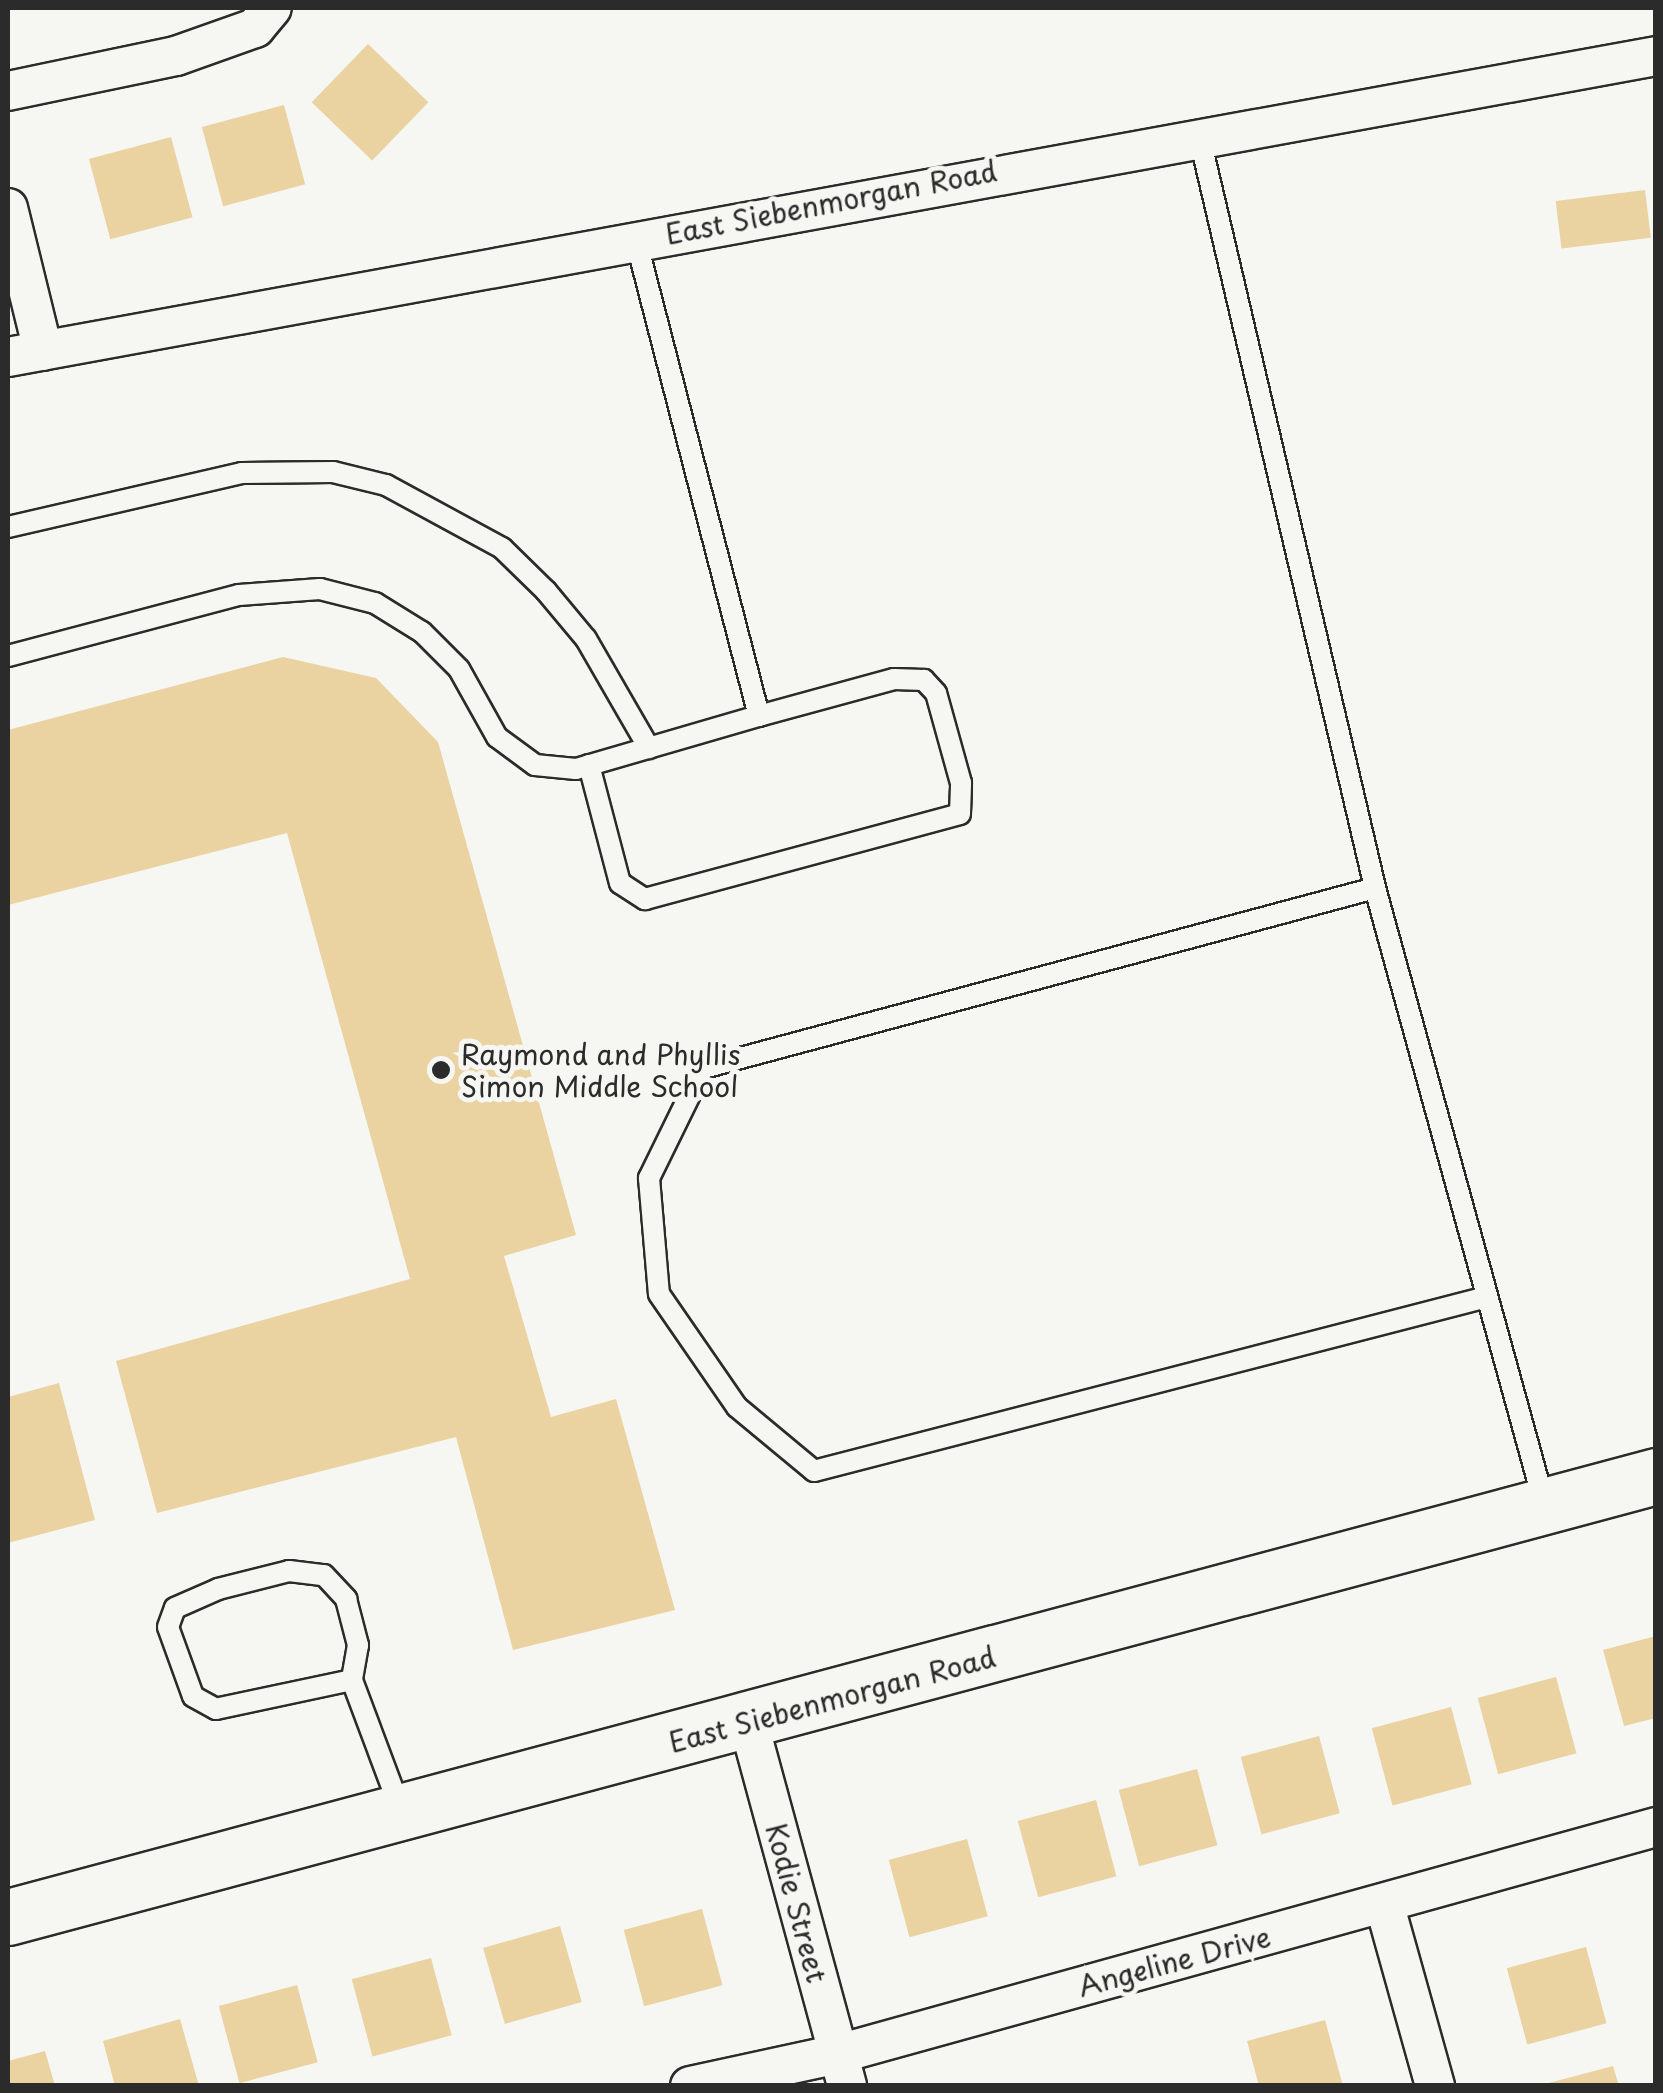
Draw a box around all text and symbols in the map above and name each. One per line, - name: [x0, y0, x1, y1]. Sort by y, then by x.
- street label: East Siebenmorgan Road: [663, 153, 999, 251]
- place label: Raymond and Phyllis Simon Middle School: [461, 1037, 742, 1103]
- marker: Raymond and Phyllis Simon Middle School: [430, 1059, 452, 1081]
- street label: East Siebenmorgan Road: [666, 1639, 998, 1759]
- street label: Kodie Street: [760, 1819, 834, 1987]
- street label: Angeline Drive: [1074, 1919, 1274, 2003]

